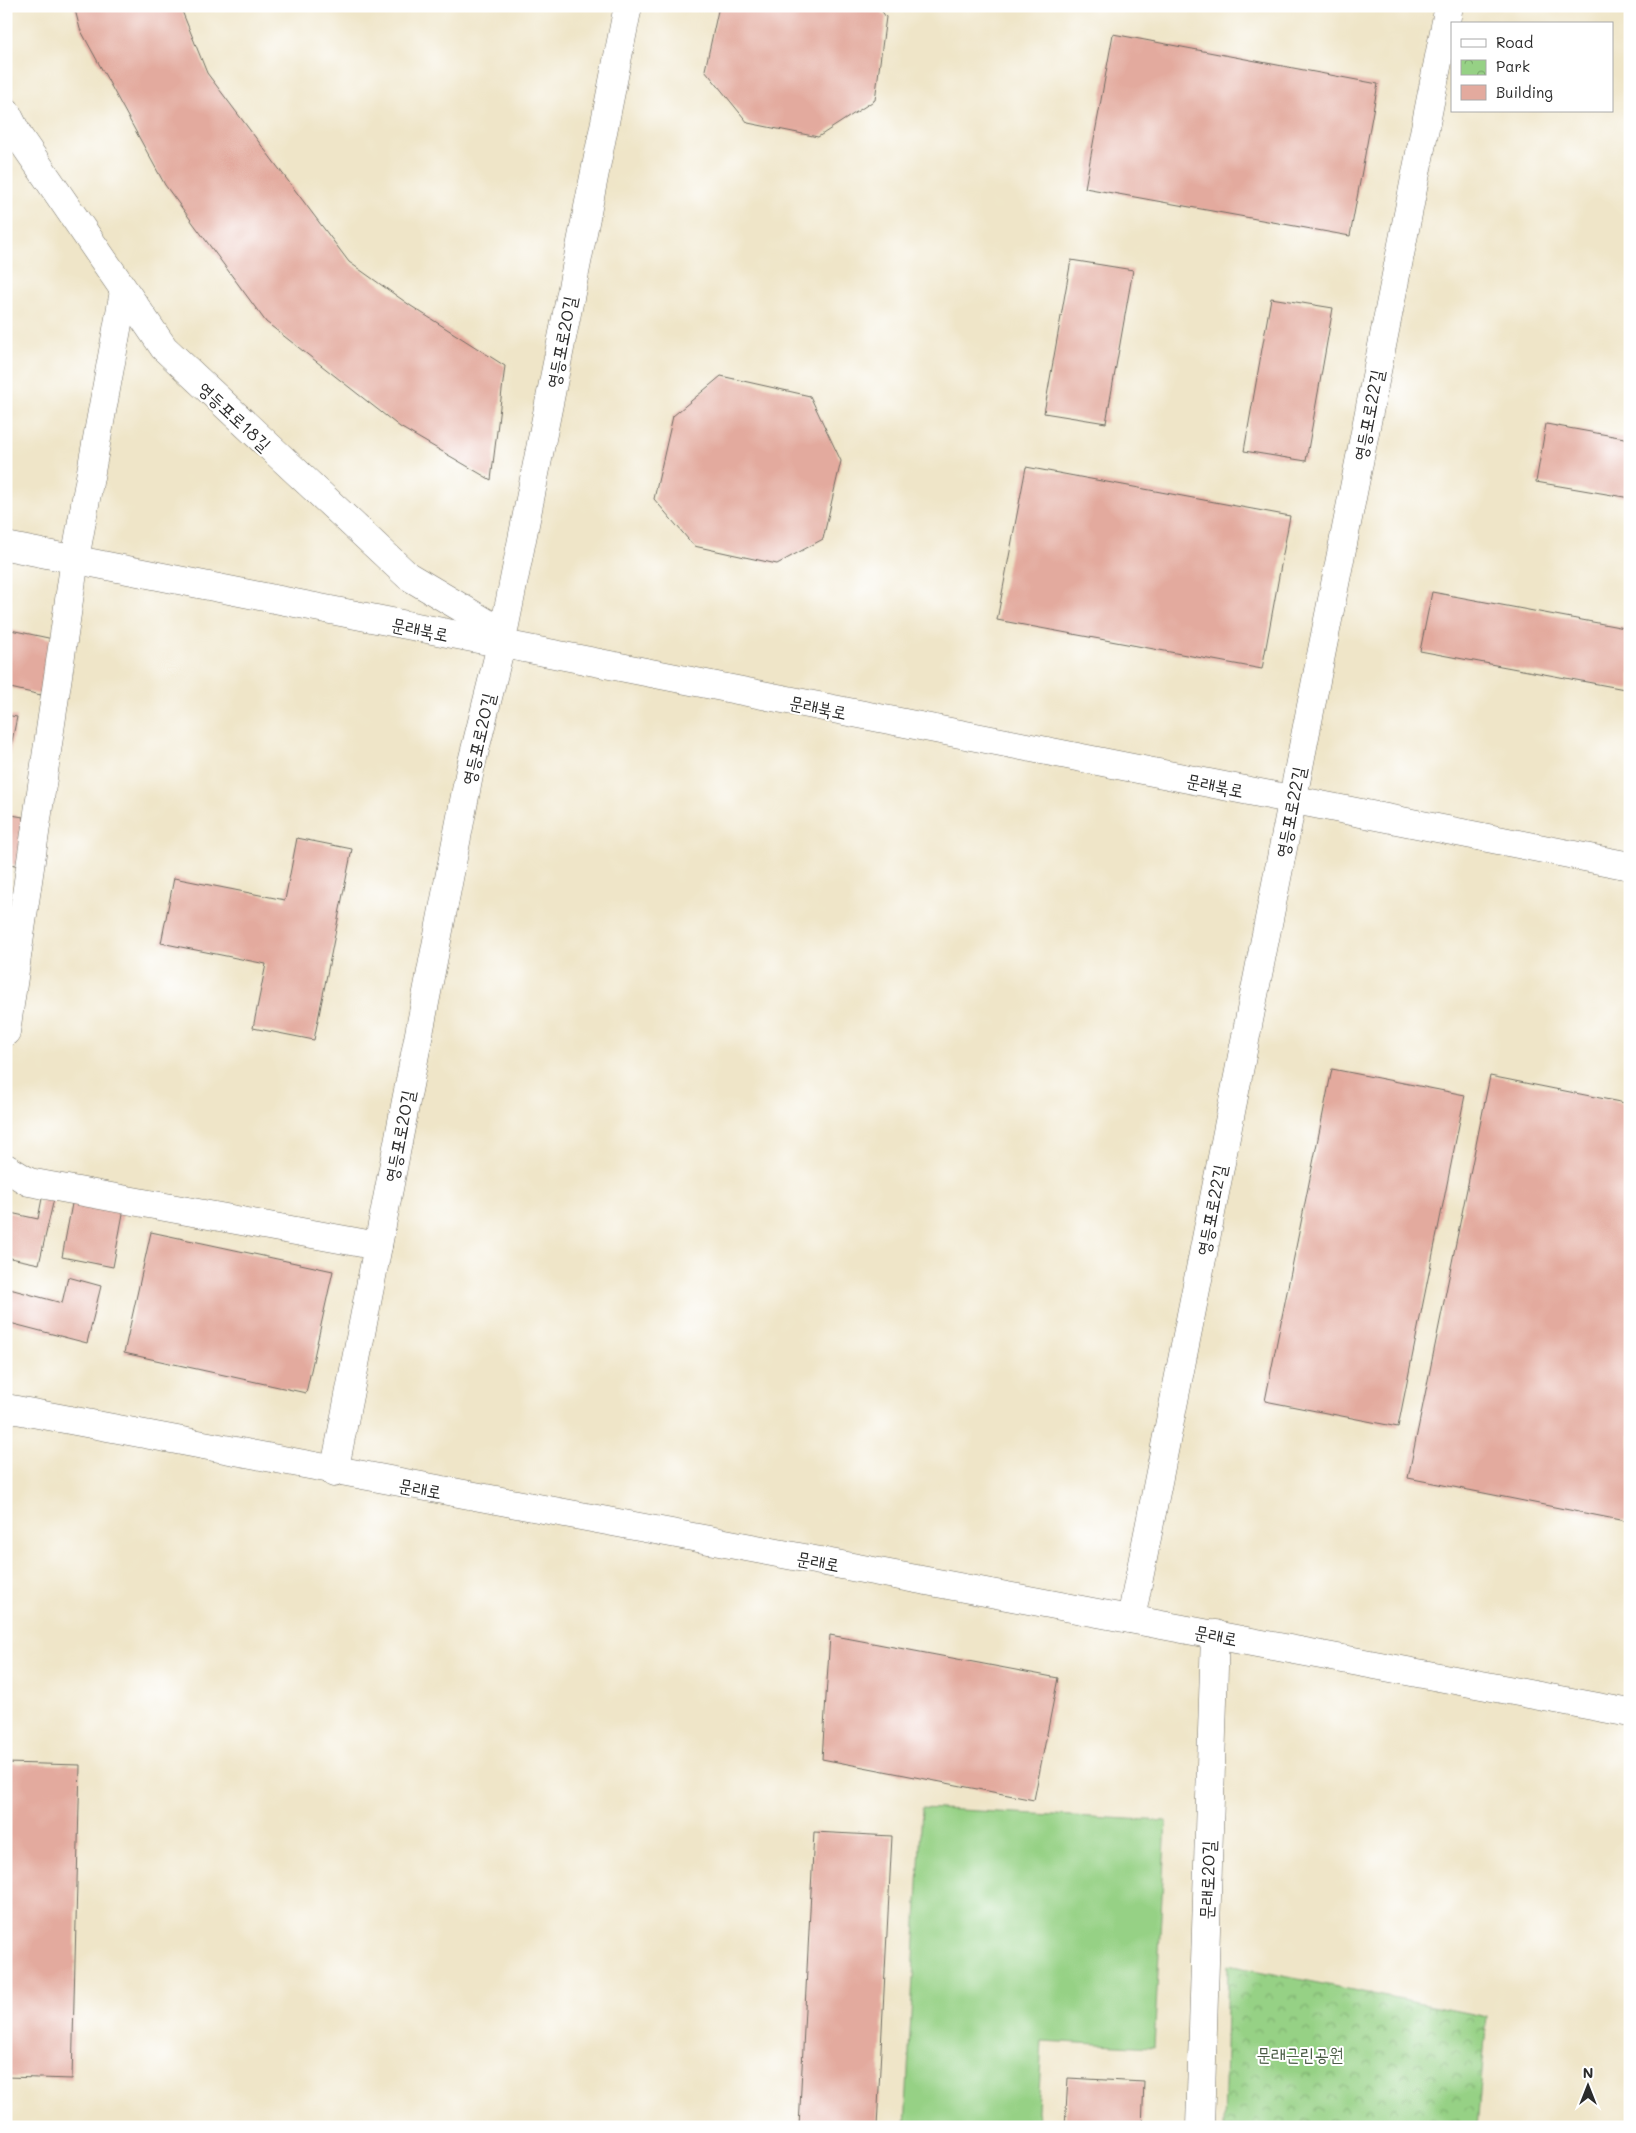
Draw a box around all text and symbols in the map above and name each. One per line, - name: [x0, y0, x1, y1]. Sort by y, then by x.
- legend: [1451, 22, 1614, 112]
- text: Road: [1496, 32, 1533, 52]
- text: Park: [1496, 56, 1530, 76]
- text: Building: [1496, 82, 1553, 102]
- street label: 영등포로20길: [540, 293, 582, 390]
- street label: 영등포로22길: [1347, 367, 1389, 463]
- street label: 영등포로18길: [193, 376, 277, 456]
- street label: 문래북로: [389, 612, 451, 646]
- street label: 영등포로20길: [456, 690, 500, 787]
- street label: 문래북로: [787, 690, 849, 724]
- street label: 영등포로22길: [1269, 764, 1311, 860]
- street label: 문래북로: [1184, 768, 1246, 802]
- street label: 영등포로20길: [378, 1087, 420, 1184]
- street label: 영등포로22길: [1190, 1162, 1232, 1258]
- street label: 문래로: [397, 1472, 443, 1504]
- street label: 문래로: [795, 1545, 841, 1577]
- street label: 문래로: [1192, 1619, 1240, 1651]
- street label: 문래로20길: [1194, 1840, 1220, 1920]
- park label: 문래근린공원: [1257, 2042, 1343, 2066]
- north arrow: [1564, 2060, 1614, 2110]
- text: N: [1583, 2063, 1593, 2082]

